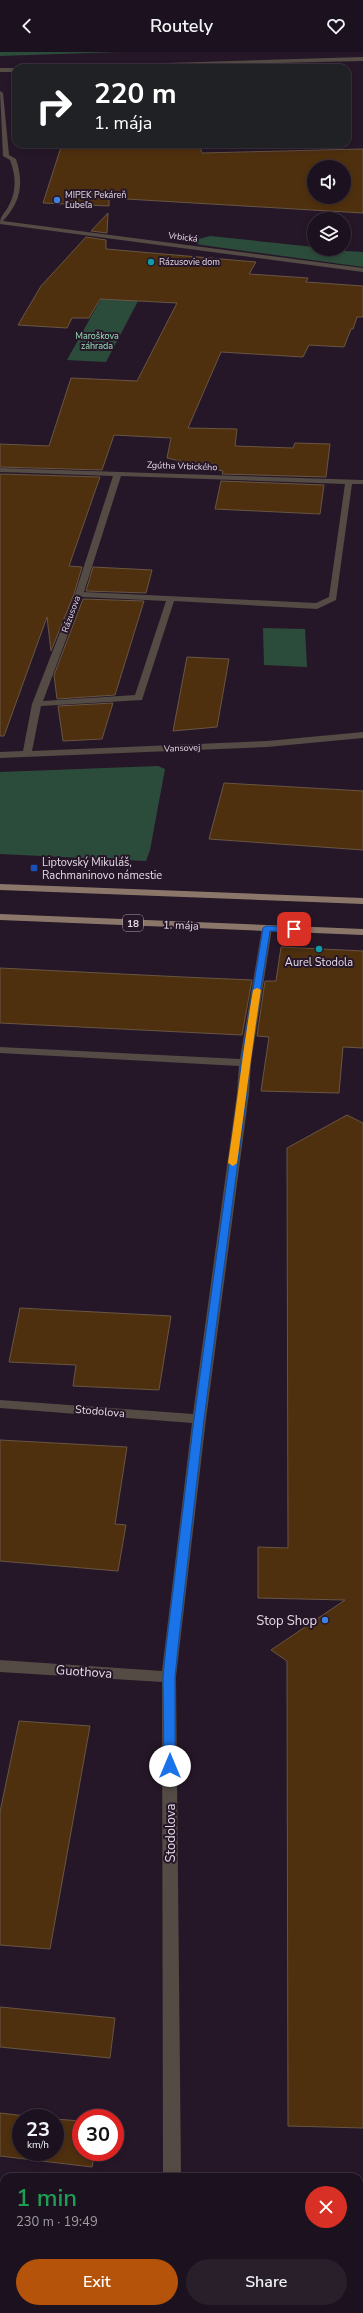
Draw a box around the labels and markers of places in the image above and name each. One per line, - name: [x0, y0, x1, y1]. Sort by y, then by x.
- place label: MIPEK Pekáreň Ľubeľa: [65, 189, 126, 211]
- marker: MIPEK Pekáreň Ľubeľa: [52, 195, 62, 205]
- place label: Rázusovie dom: [159, 256, 220, 268]
- marker: Rázusovie dom: [146, 257, 156, 267]
- place label: Liptovský Mikuláš, Rachmaninovo námestie: [42, 855, 162, 883]
- marker: Liptovský Mikuláš, Rachmaninovo námestie: [29, 863, 39, 873]
- pin: [277, 912, 311, 946]
- marker: Aurel Stodola: [314, 944, 324, 954]
- place label: Aurel Stodola: [285, 955, 353, 970]
- place label: Stop Shop: [256, 1612, 317, 1630]
- marker: Stop Shop: [320, 1615, 330, 1625]

